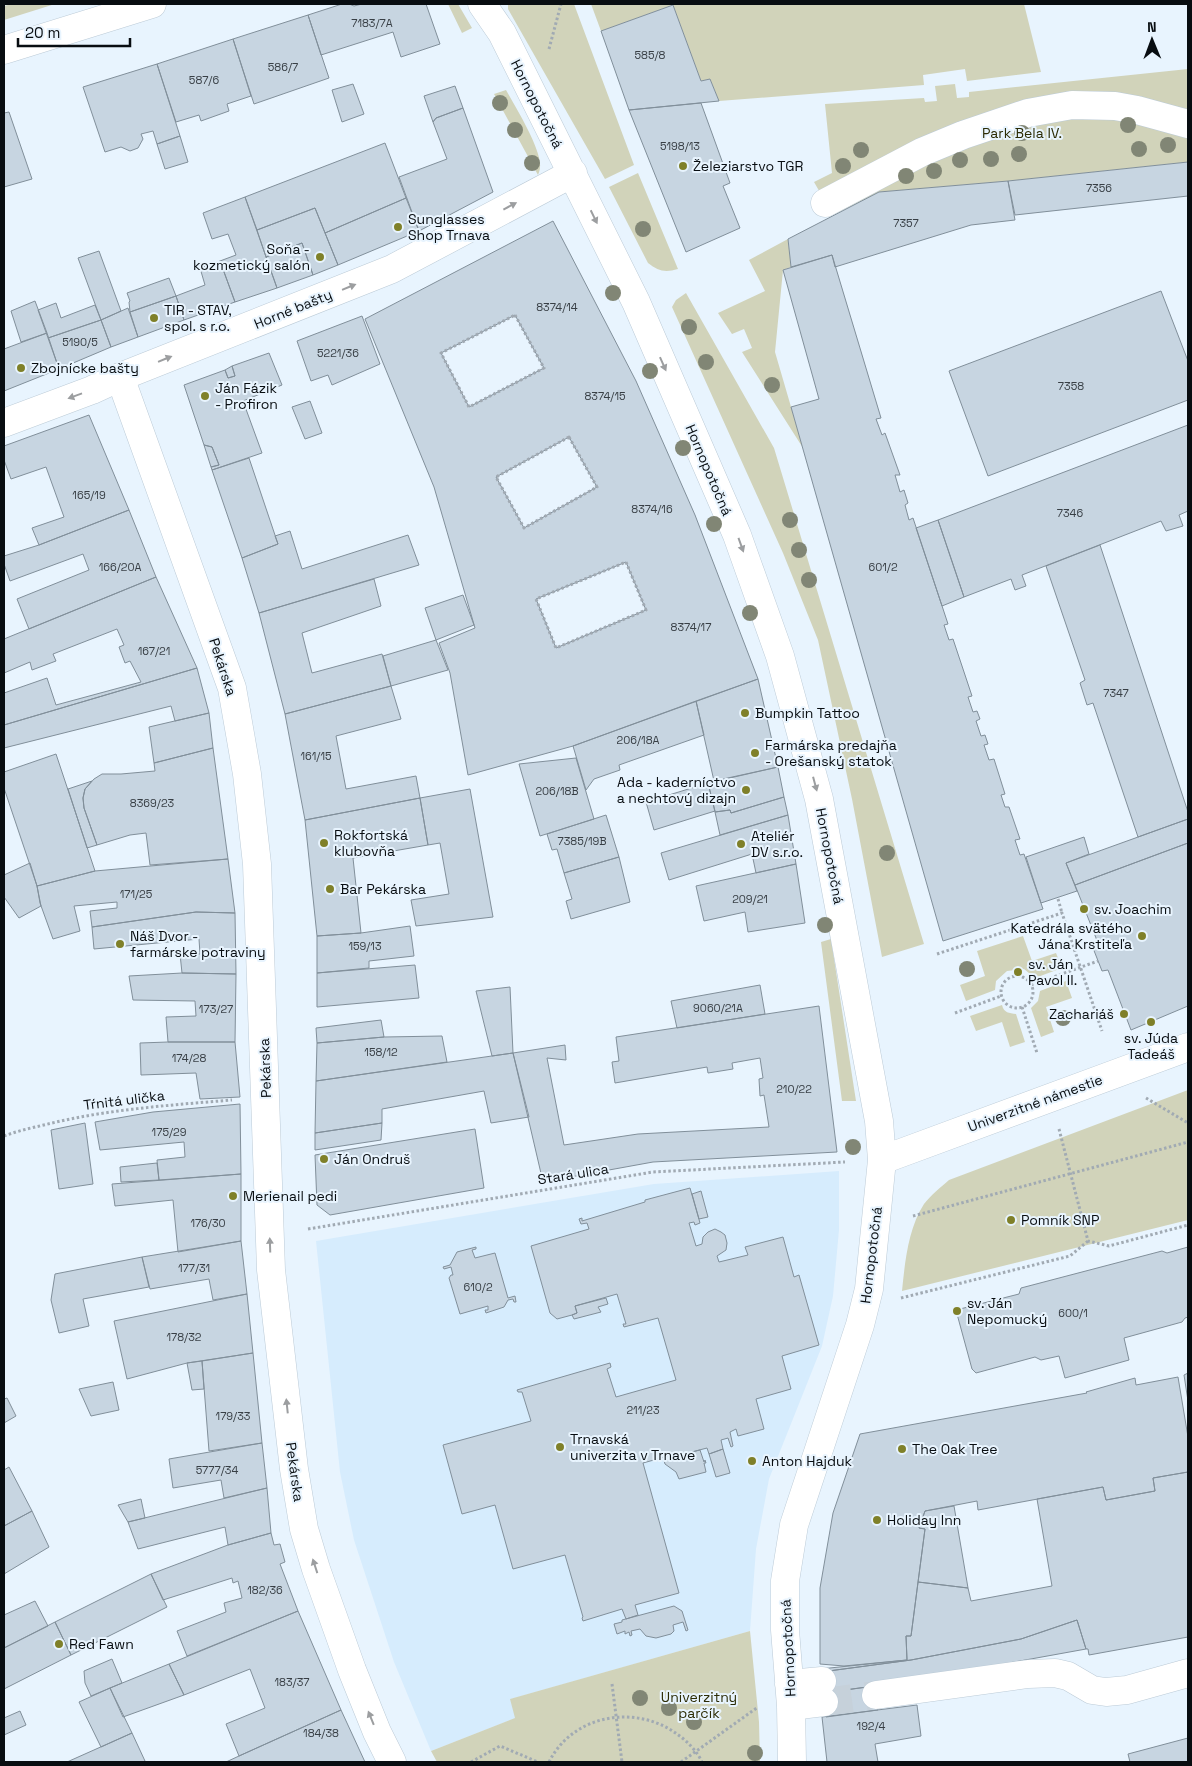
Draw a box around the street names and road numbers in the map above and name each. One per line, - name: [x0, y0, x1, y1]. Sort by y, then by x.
- street label: Hornopotočná: [507, 56, 567, 152]
- street label: Horné bašty: [251, 285, 335, 333]
- street label: Hornopotočná: [682, 422, 736, 518]
- street label: Pekárska: [205, 636, 241, 698]
- street label: Hornopotočná: [812, 806, 848, 906]
- street label: Pekárska: [255, 1038, 275, 1098]
- street label: Univerzitné námestie: [965, 1070, 1105, 1136]
- street label: Tŕnitá ulička: [82, 1086, 166, 1114]
- street label: Stará ulica: [536, 1160, 610, 1188]
- street label: Hornopotočná: [856, 1205, 886, 1305]
- street label: Pekárska: [282, 1441, 308, 1503]
- street label: Hornopotočná: [776, 1599, 800, 1697]

